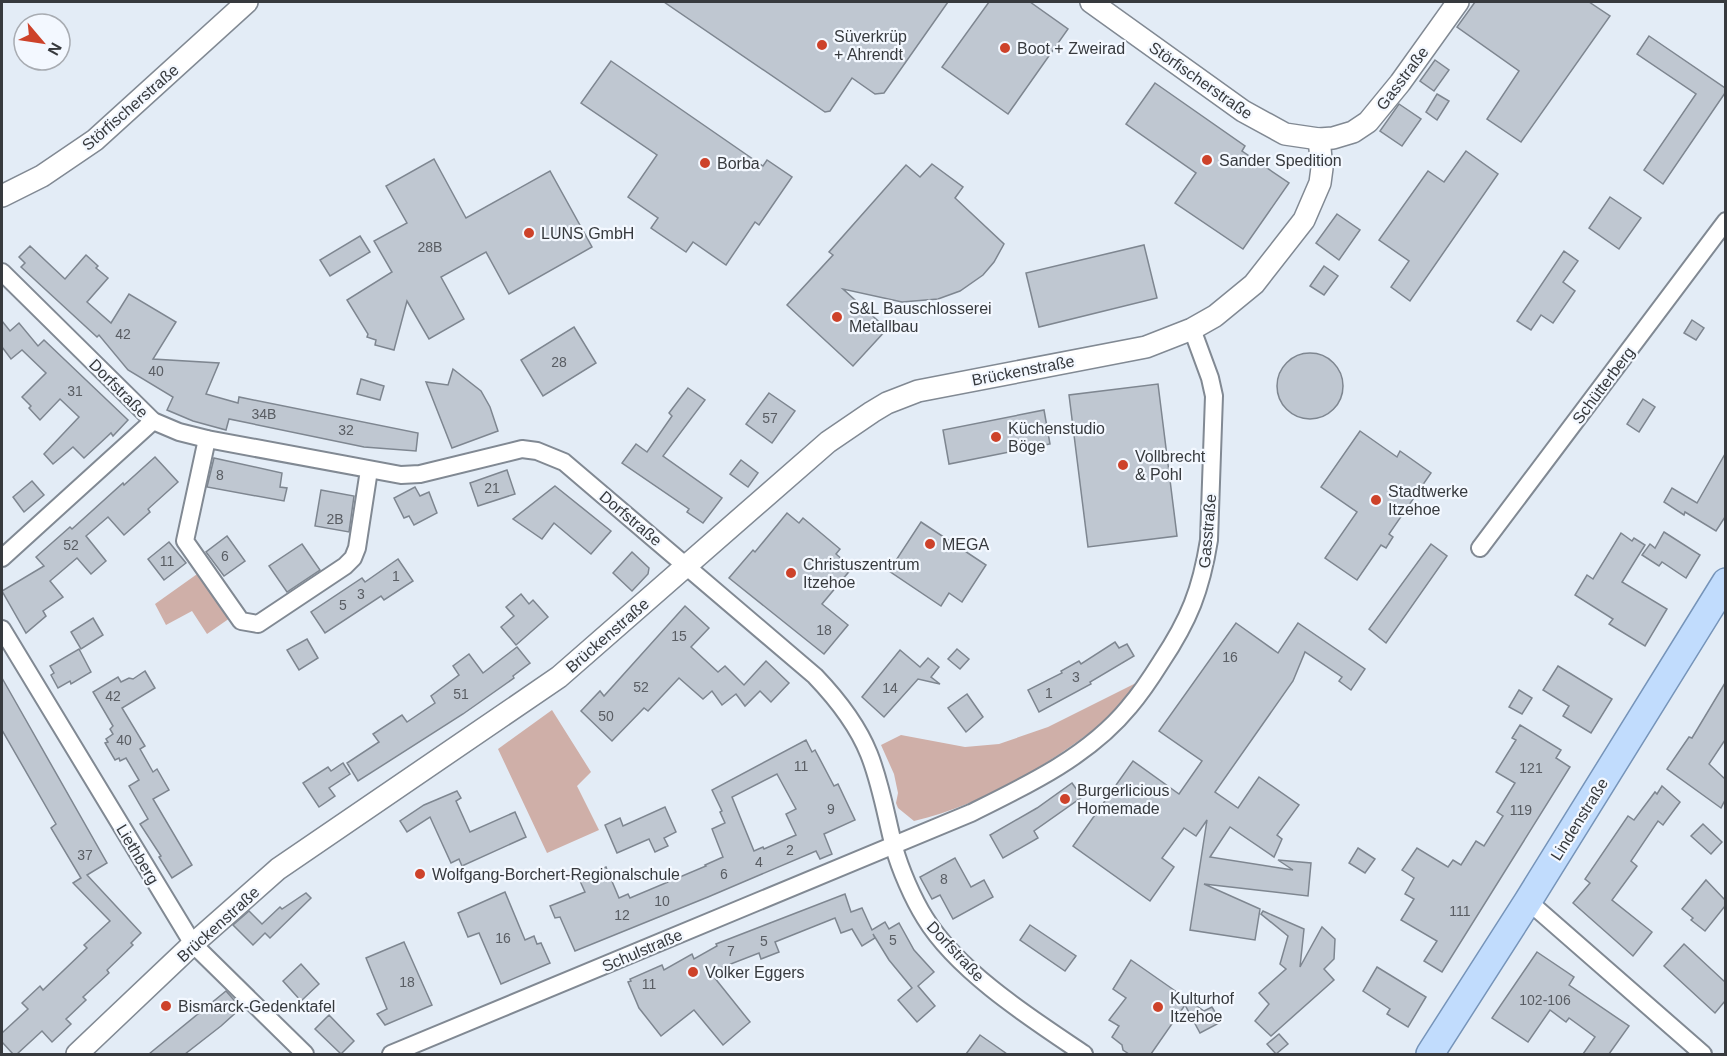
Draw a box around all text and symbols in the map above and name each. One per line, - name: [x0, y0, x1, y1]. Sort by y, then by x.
- north arrow: [12, 12, 72, 72]
- place label: Süverkrüp + Ahrendt: [834, 28, 907, 63]
- marker: Süverkrüp + Ahrendt: [815, 38, 829, 52]
- street label: Störfischerstraße: [1146, 39, 1256, 122]
- text: N: [44, 40, 65, 58]
- place label: Boot + Zweirad: [1017, 40, 1125, 57]
- marker: Boot + Zweirad: [998, 41, 1012, 55]
- street label: Gasstraße: [1373, 43, 1432, 113]
- street label: Störfischerstraße: [79, 61, 182, 154]
- place label: Sander Spedition: [1219, 152, 1342, 169]
- marker: Sander Spedition: [1200, 153, 1214, 167]
- place label: Borba: [717, 155, 760, 172]
- marker: Borba: [698, 156, 712, 170]
- place label: LUNS GmbH: [541, 225, 634, 242]
- marker: LUNS GmbH: [522, 226, 536, 240]
- house number: 28B: [418, 239, 442, 255]
- place label: S&L Bauschlosserei Metallbau: [849, 300, 992, 335]
- marker: S&L Bauschlosserei Metallbau: [830, 310, 844, 324]
- house number: 42: [115, 326, 131, 342]
- street label: Schütterberg: [1569, 344, 1638, 427]
- street label: Brückenstraße: [970, 352, 1076, 389]
- house number: 28: [551, 354, 567, 370]
- street label: Dorfstraße: [86, 356, 151, 421]
- house number: 40: [148, 363, 164, 379]
- house number: 31: [67, 383, 83, 399]
- house number: 34B: [252, 406, 276, 422]
- house number: 57: [762, 410, 778, 426]
- place label: Küchenstudio Böge: [1008, 420, 1105, 455]
- house number: 32: [338, 422, 354, 438]
- marker: Küchenstudio Böge: [989, 430, 1003, 444]
- place label: Vollbrecht & Pohl: [1135, 448, 1206, 483]
- marker: Vollbrecht & Pohl: [1116, 458, 1130, 472]
- house number: 8: [216, 467, 224, 483]
- house number: 21: [484, 480, 500, 496]
- place label: Stadtwerke Itzehoe: [1388, 483, 1468, 518]
- street label: Dorfstraße: [596, 488, 665, 549]
- street label: Gasstraße: [1196, 493, 1219, 569]
- marker: Stadtwerke Itzehoe: [1369, 493, 1383, 507]
- house number: 2B: [326, 511, 344, 527]
- place label: MEGA: [942, 536, 989, 553]
- house number: 52: [63, 537, 79, 553]
- marker: MEGA: [923, 537, 937, 551]
- house number: 6: [221, 548, 229, 564]
- house number: 11: [160, 553, 174, 569]
- place label: Christuszentrum Itzehoe: [803, 556, 919, 591]
- marker: Christuszentrum Itzehoe: [784, 566, 798, 580]
- house number: 1: [392, 568, 400, 584]
- house number: 3: [357, 586, 365, 602]
- street label: Brückenstraße: [562, 595, 652, 676]
- house number: 5: [339, 597, 347, 613]
- house number: 18: [816, 622, 832, 638]
- house number: 15: [671, 628, 687, 644]
- house number: 16: [1222, 649, 1238, 665]
- house number: 3: [1072, 669, 1080, 685]
- house number: 52: [633, 679, 649, 695]
- house number: 14: [882, 680, 898, 696]
- house number: 1: [1045, 685, 1053, 701]
- house number: 51: [453, 686, 469, 702]
- house number: 42: [105, 688, 121, 704]
- house number: 50: [598, 708, 614, 724]
- house number: 40: [116, 732, 132, 748]
- house number: 11: [794, 758, 808, 774]
- house number: 121: [1519, 760, 1543, 776]
- street label: Lindenstraße: [1547, 775, 1611, 863]
- place label: Burgerlicious Homemade: [1077, 782, 1169, 817]
- marker: Burgerlicious Homemade: [1058, 792, 1072, 806]
- house number: 9: [827, 801, 835, 817]
- house number: 119: [1510, 802, 1532, 818]
- street label: Liethberg: [113, 821, 162, 887]
- house number: 2: [786, 842, 794, 858]
- house number: 37: [77, 847, 93, 863]
- house number: 4: [755, 854, 763, 870]
- place label: Wolfgang-Borchert-Regionalschule: [432, 866, 680, 883]
- house number: 6: [720, 866, 728, 882]
- marker: Wolfgang-Borchert-Regionalschule: [413, 867, 427, 881]
- house number: 8: [940, 871, 948, 887]
- street label: Brückenstraße: [174, 883, 263, 965]
- house number: 10: [654, 893, 670, 909]
- house number: 111: [1449, 903, 1471, 919]
- house number: 12: [614, 907, 630, 923]
- street label: Dorfstraße: [924, 918, 988, 985]
- street label: Schulstraße: [600, 926, 685, 975]
- house number: 16: [495, 930, 511, 946]
- house number: 5: [889, 932, 897, 948]
- house number: 5: [760, 933, 768, 949]
- house number: 7: [727, 943, 735, 959]
- place label: Volker Eggers: [705, 964, 805, 981]
- marker: Volker Eggers: [686, 965, 700, 979]
- house number: 18: [399, 974, 415, 990]
- house number: 11: [642, 976, 656, 992]
- place label: Kulturhof Itzehoe: [1170, 990, 1235, 1025]
- house number: 102-106: [1519, 992, 1571, 1008]
- place label: Bismarck-Gedenktafel: [178, 998, 335, 1015]
- marker: Bismarck-Gedenktafel: [159, 999, 173, 1013]
- marker: Kulturhof Itzehoe: [1151, 1000, 1165, 1014]

